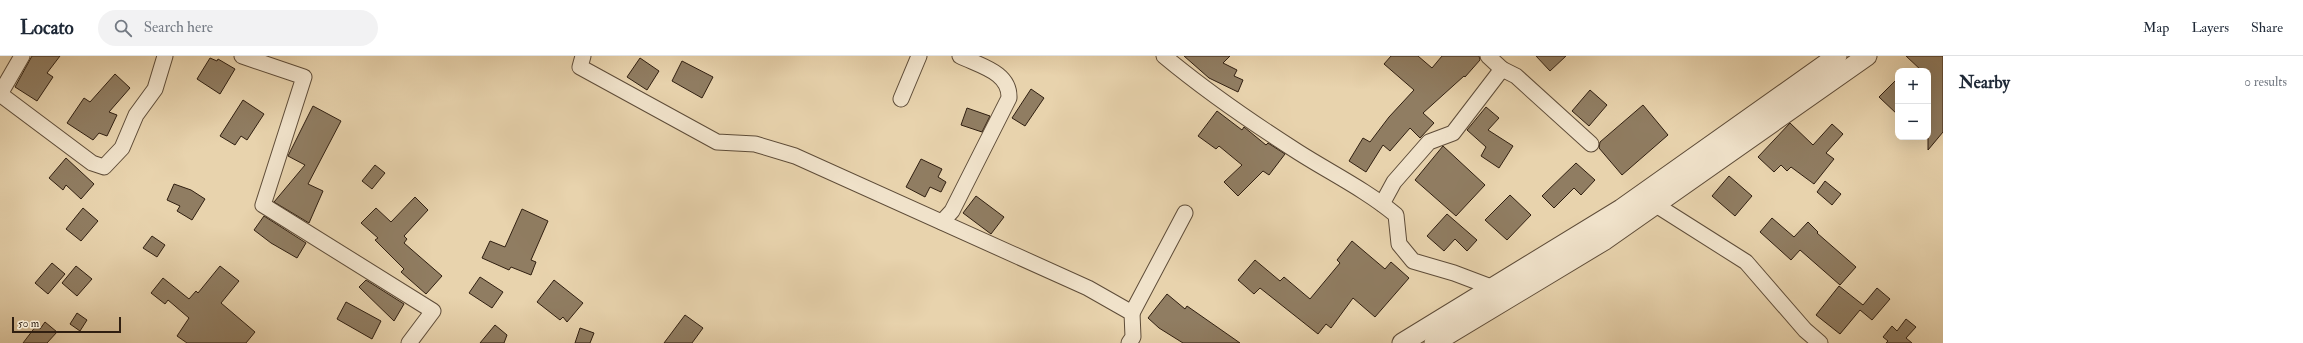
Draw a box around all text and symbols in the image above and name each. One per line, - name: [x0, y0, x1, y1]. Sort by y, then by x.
- search box: [98, 10, 378, 46]
- text: Locato: [20, 16, 74, 40]
- icon: search: [112, 17, 134, 39]
- text: Search here: [144, 18, 213, 37]
- text: Map: [2143, 19, 2169, 36]
- text: Layers: [2191, 19, 2229, 36]
- text: Share: [2251, 19, 2283, 36]
- map controls: [1895, 68, 1931, 140]
- button: +: [1895, 68, 1931, 104]
- text: Nearby: [1959, 72, 2010, 93]
- text: 0 results: [2244, 74, 2287, 90]
- button: −: [1895, 104, 1931, 140]
- scale bar: [12, 315, 121, 334]
- text: 50 m: [18, 317, 39, 330]

